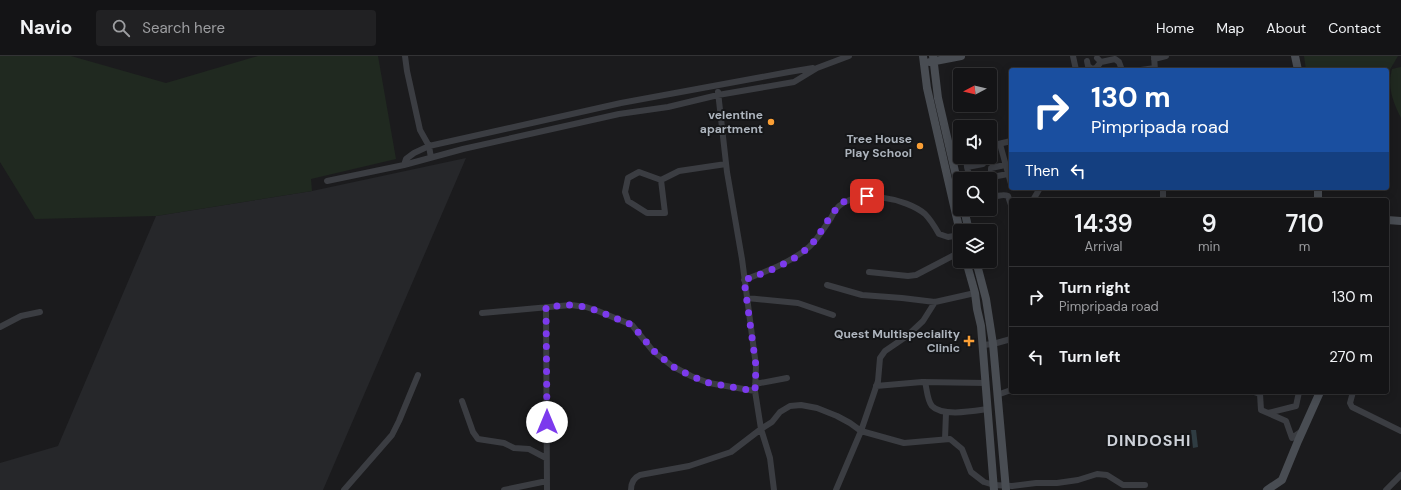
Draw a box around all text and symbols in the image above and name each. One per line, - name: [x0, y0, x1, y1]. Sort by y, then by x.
- search box: [96, 10, 376, 46]
- text: Navio: [20, 15, 72, 40]
- icon: search: [110, 17, 132, 39]
- text: Search here: [142, 18, 225, 38]
- text: Home: [1156, 19, 1194, 37]
- text: Map: [1216, 19, 1244, 37]
- text: About: [1266, 19, 1306, 37]
- text: Contact: [1328, 19, 1381, 37]
- north arrow: [953, 68, 997, 112]
- map controls: [953, 68, 997, 268]
- text: 130 m: [1091, 79, 1171, 116]
- icon: right: [1025, 84, 1077, 136]
- place label: velentine apartment: [700, 107, 763, 137]
- text: Pimpripada road: [1091, 115, 1229, 139]
- marker: velentine apartment: [766, 117, 776, 127]
- button: sound: [953, 120, 997, 164]
- place label: Tree House Play School: [845, 131, 912, 161]
- marker: Tree House Play School: [915, 141, 925, 151]
- icon: left: [1067, 160, 1089, 182]
- text: Then: [1025, 161, 1059, 181]
- button: search: [953, 172, 997, 216]
- pin: [850, 179, 884, 213]
- icon: arrive: [856, 185, 878, 207]
- text: 14:39: [1074, 208, 1133, 239]
- text: 9: [1201, 208, 1217, 239]
- text: 710: [1285, 208, 1324, 239]
- button: layers: [953, 224, 997, 268]
- text: Arrival: [1085, 238, 1122, 255]
- text: min: [1198, 238, 1220, 255]
- text: m: [1299, 238, 1310, 255]
- text: Turn right: [1059, 278, 1130, 298]
- icon: right: [1025, 286, 1047, 308]
- text: 130 m: [1332, 287, 1373, 307]
- text: Pimpripada road: [1059, 298, 1159, 315]
- place label: Quest Multispeciality Clinic: [834, 326, 961, 356]
- marker: Quest Multispeciality Clinic: [963, 335, 975, 347]
- icon: left: [1025, 346, 1047, 368]
- text: Turn left: [1059, 347, 1120, 367]
- text: 270 m: [1329, 347, 1373, 367]
- position arrow: [526, 401, 568, 443]
- district label: DINDOSHI: [1107, 430, 1191, 451]

